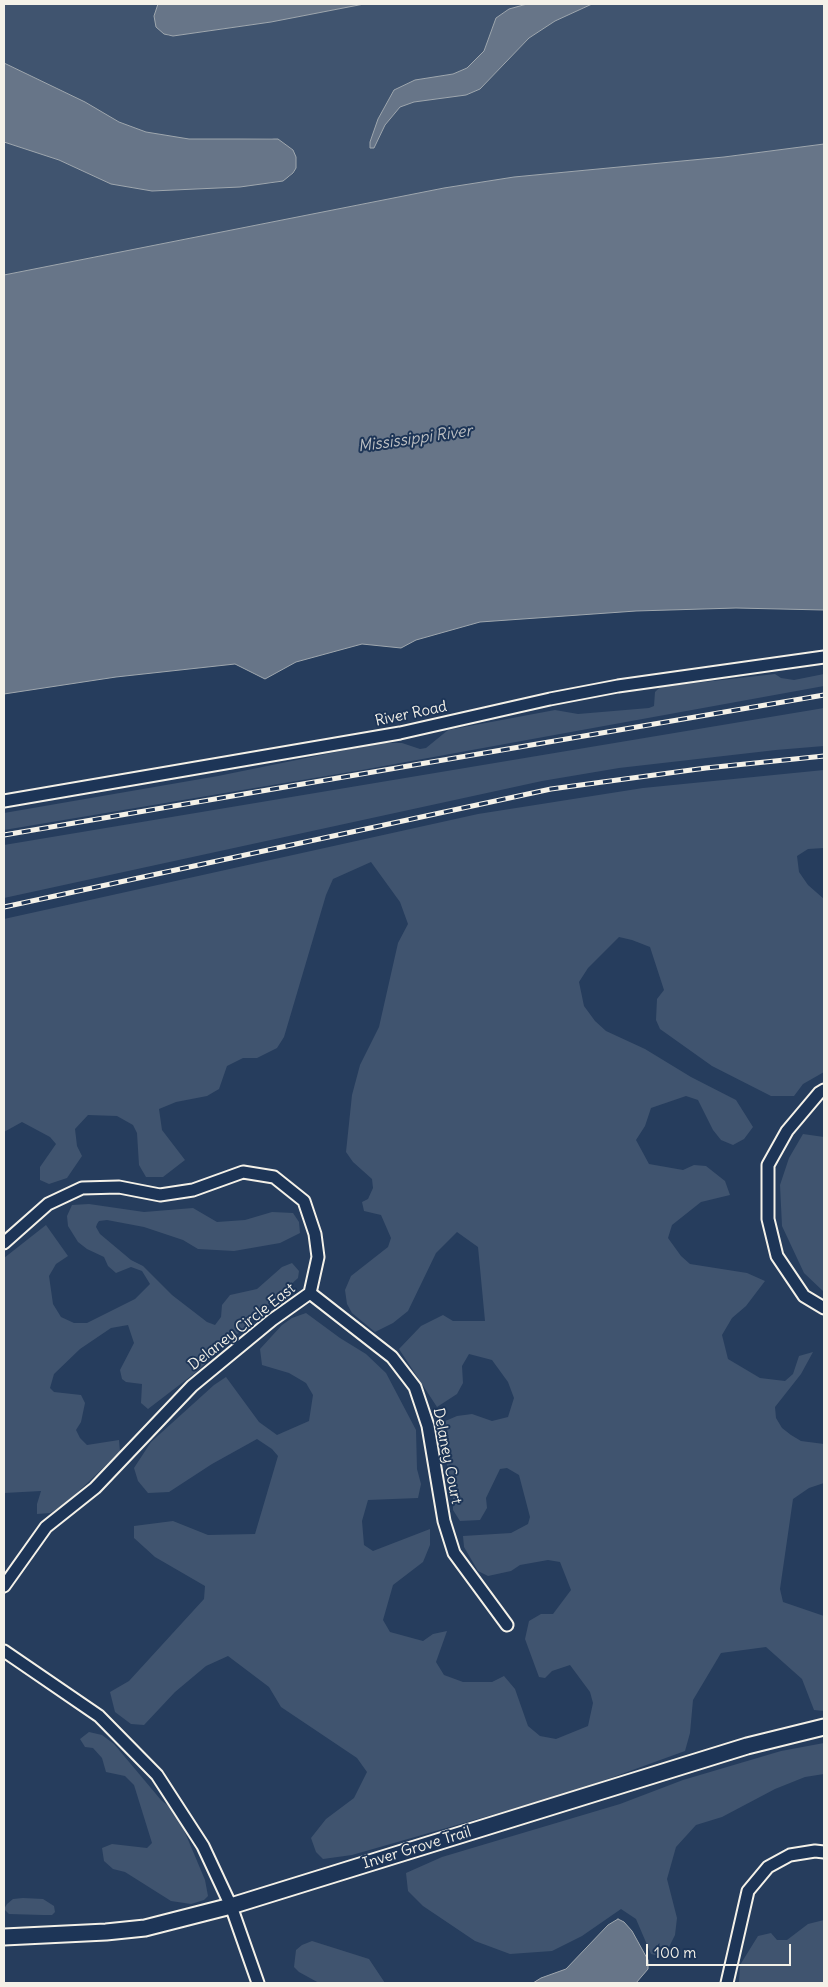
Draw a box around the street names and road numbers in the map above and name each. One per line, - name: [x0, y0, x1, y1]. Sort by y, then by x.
- street label: River Road: [373, 698, 449, 730]
- street label: Delaney Circle East: [185, 1280, 299, 1374]
- street label: Delaney Court: [429, 1406, 465, 1506]
- street label: Inver Grove Trail: [361, 1823, 473, 1873]

